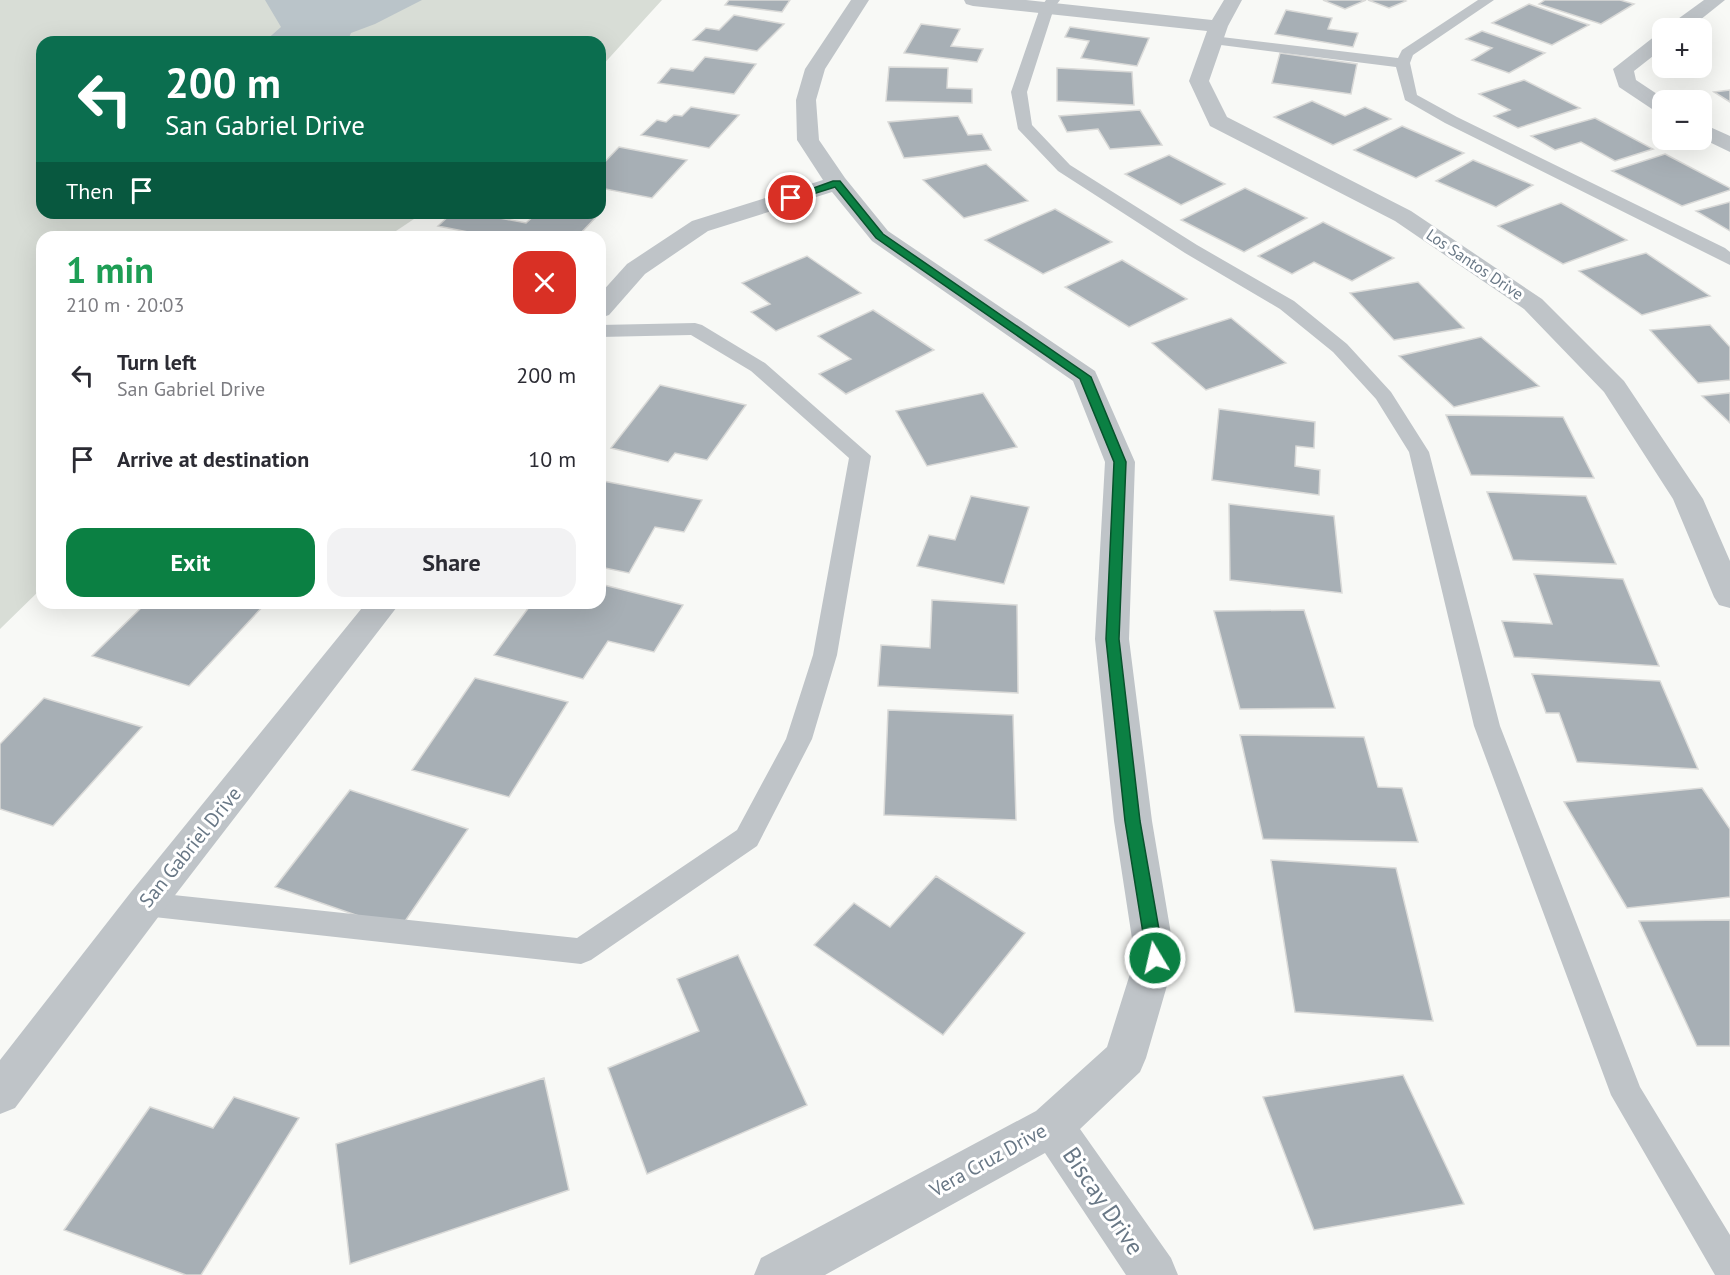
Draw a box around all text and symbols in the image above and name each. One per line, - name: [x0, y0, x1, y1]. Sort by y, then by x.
- map controls: [1652, 18, 1712, 150]
- button: +: [1652, 18, 1712, 78]
- text: 200 m: [165, 55, 281, 110]
- icon: left: [66, 60, 144, 138]
- button: −: [1652, 90, 1712, 150]
- text: San Gabriel Drive: [165, 108, 365, 142]
- pin: [765, 172, 816, 223]
- icon: arrive: [125, 174, 158, 207]
- text: Then: [66, 177, 113, 205]
- icon: arrive: [774, 181, 807, 214]
- street label: Los Santos Drive: [1423, 224, 1527, 304]
- text: 1 min: [66, 246, 154, 293]
- button: close: [513, 251, 576, 314]
- text: 210 m · 20:03: [66, 292, 184, 318]
- text: Turn left: [117, 348, 197, 376]
- icon: left: [66, 359, 99, 392]
- text: 200 m: [516, 361, 576, 389]
- text: San Gabriel Drive: [117, 376, 265, 402]
- icon: arrive: [66, 443, 99, 476]
- text: Arrive at destination: [117, 445, 309, 473]
- text: 10 m: [528, 445, 576, 473]
- button: Exit: [66, 528, 315, 597]
- button: Share: [327, 528, 576, 597]
- street label: San Gabriel Drive: [133, 781, 247, 913]
- position arrow: [1123, 926, 1187, 990]
- street label: Vera Cruz Drive: [924, 1117, 1051, 1203]
- street label: Biscay Drive: [1056, 1141, 1151, 1261]

